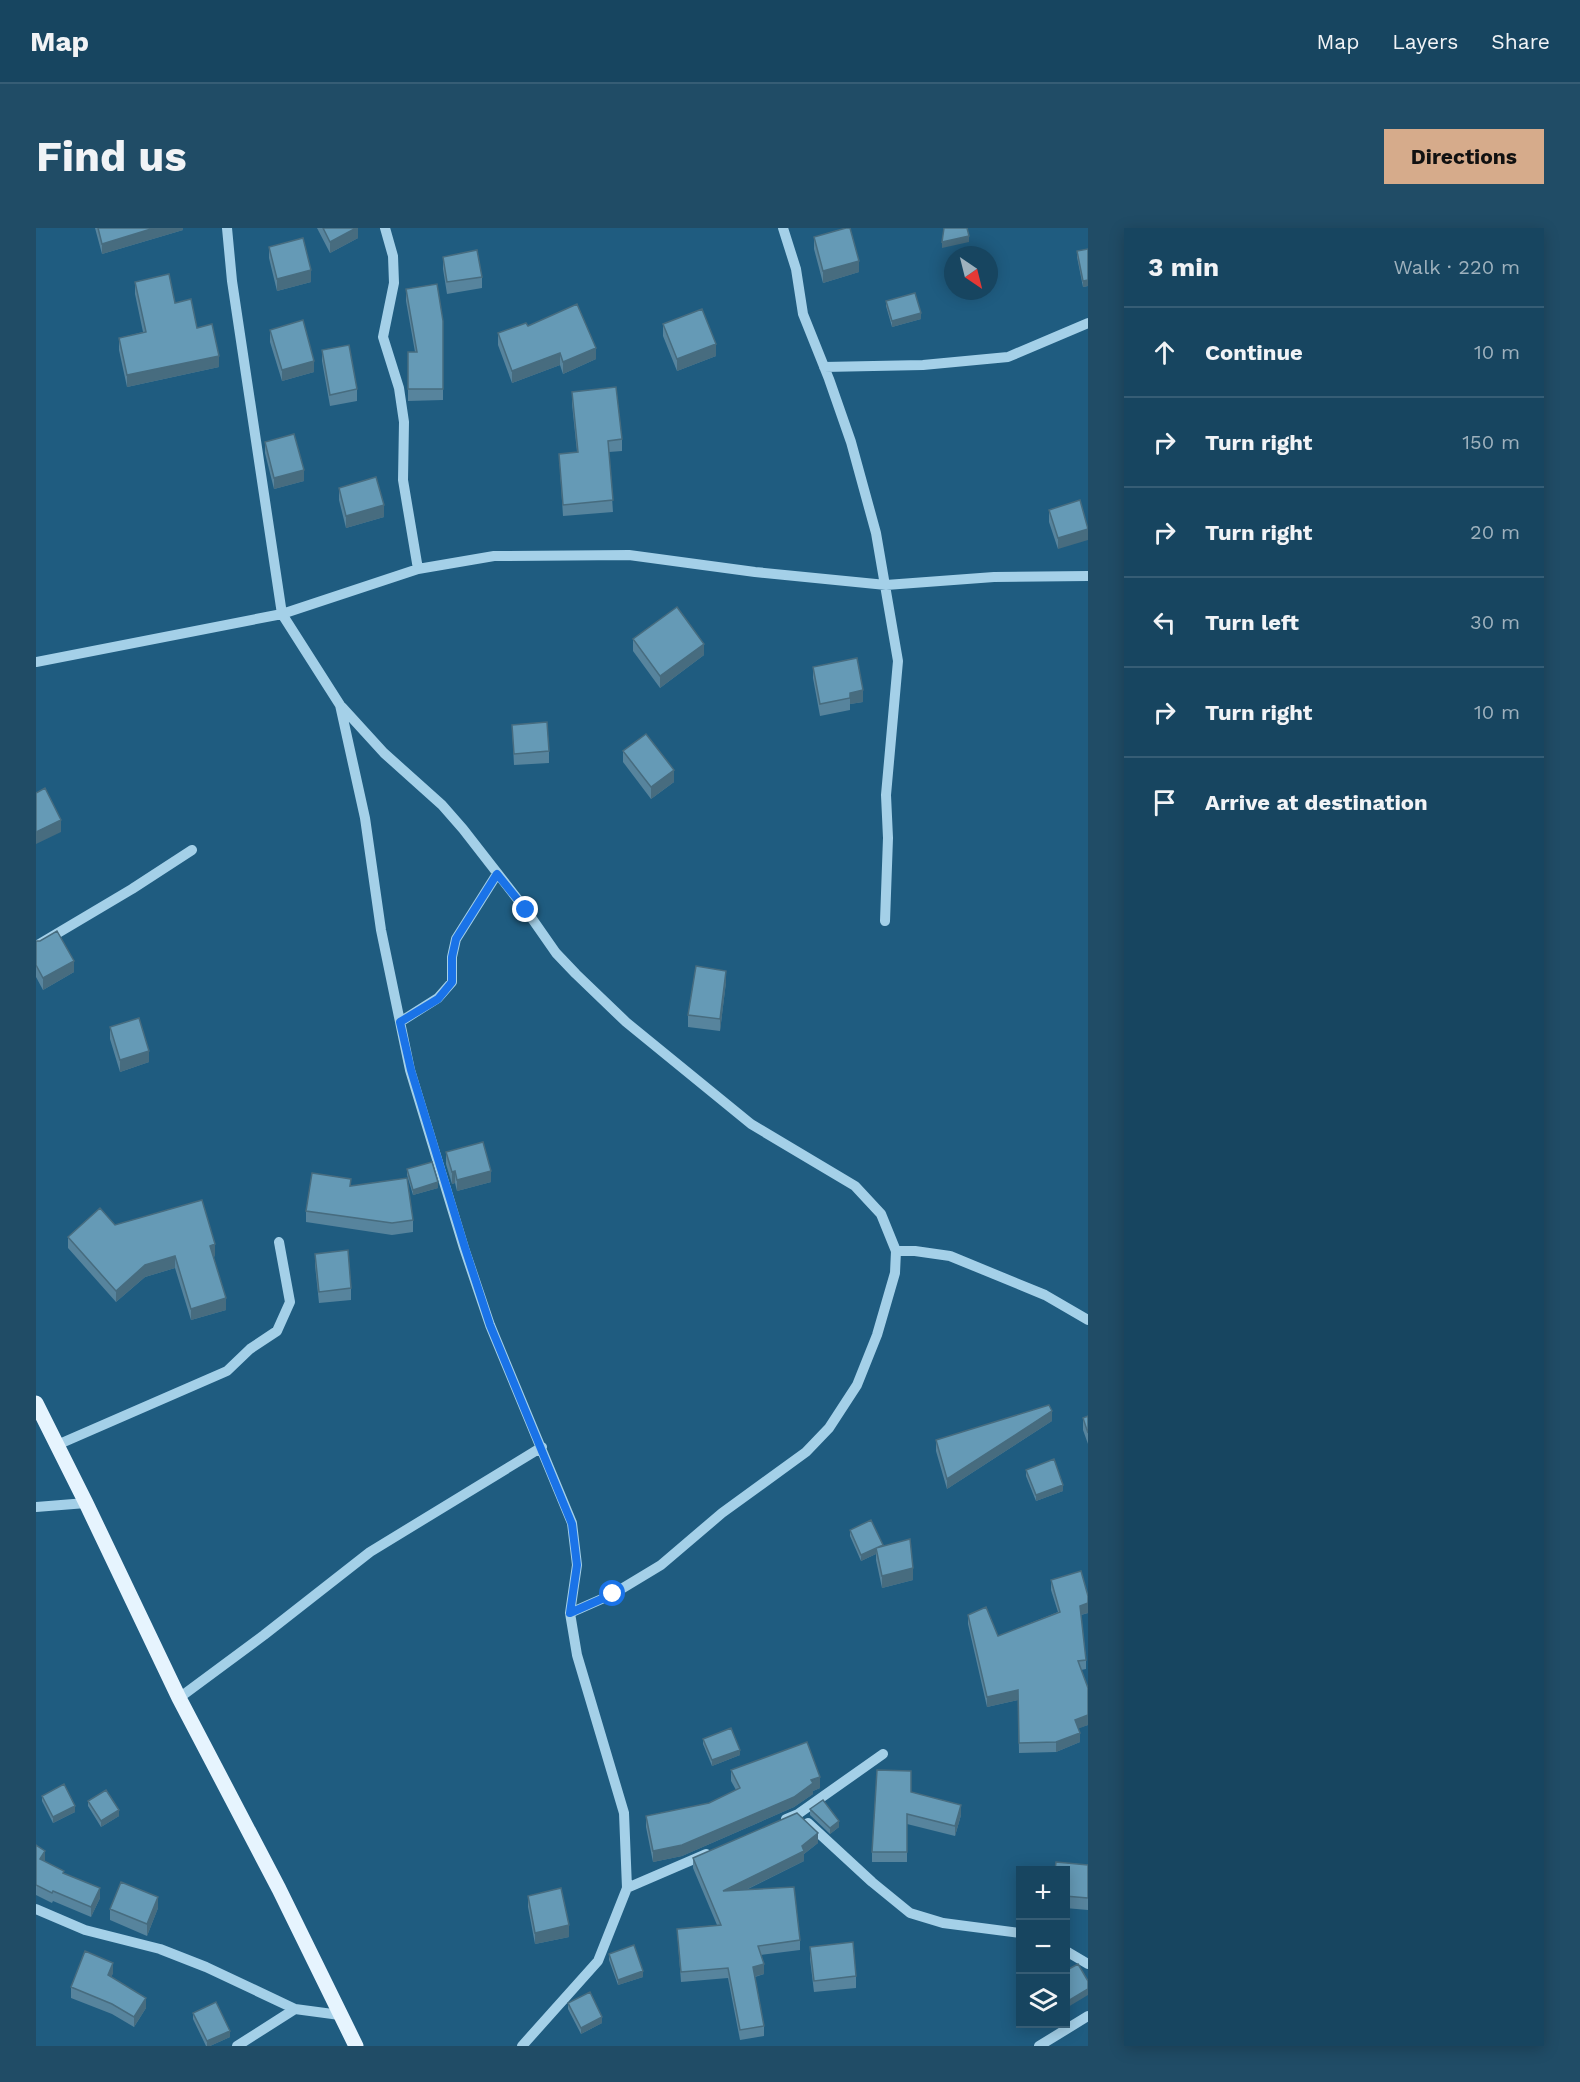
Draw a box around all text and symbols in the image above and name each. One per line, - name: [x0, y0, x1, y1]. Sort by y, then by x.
- text: Map: [30, 25, 89, 58]
- text: Map: [1316, 29, 1359, 54]
- text: Layers: [1392, 29, 1458, 54]
- text: Share: [1491, 29, 1550, 54]
- button: Directions: [1384, 129, 1544, 184]
- text: Find us: [36, 132, 187, 181]
- north arrow: [944, 246, 998, 300]
- text: 3 min: [1148, 252, 1219, 282]
- text: Walk · 220 m: [1393, 255, 1520, 279]
- icon: ahead: [1148, 336, 1181, 369]
- text: Continue: [1205, 340, 1303, 365]
- text: 10 m: [1474, 340, 1520, 364]
- icon: right: [1148, 426, 1181, 459]
- text: Turn right: [1205, 430, 1312, 455]
- text: 150 m: [1462, 430, 1520, 454]
- icon: right: [1148, 516, 1181, 549]
- text: Turn right: [1205, 520, 1312, 545]
- text: 20 m: [1470, 520, 1520, 544]
- icon: left: [1148, 606, 1181, 639]
- text: Turn left: [1205, 610, 1299, 635]
- text: 30 m: [1470, 610, 1520, 634]
- icon: right: [1148, 696, 1181, 729]
- text: Turn right: [1205, 700, 1312, 725]
- text: 10 m: [1474, 700, 1520, 724]
- icon: arrive: [1148, 786, 1181, 819]
- text: Arrive at destination: [1205, 790, 1428, 815]
- route end: [512, 896, 538, 922]
- route start: [599, 1580, 625, 1606]
- map controls: [1016, 1866, 1070, 2028]
- button: +: [1016, 1866, 1070, 1920]
- button: −: [1016, 1920, 1070, 1974]
- button: layers: [1016, 1974, 1070, 2028]

